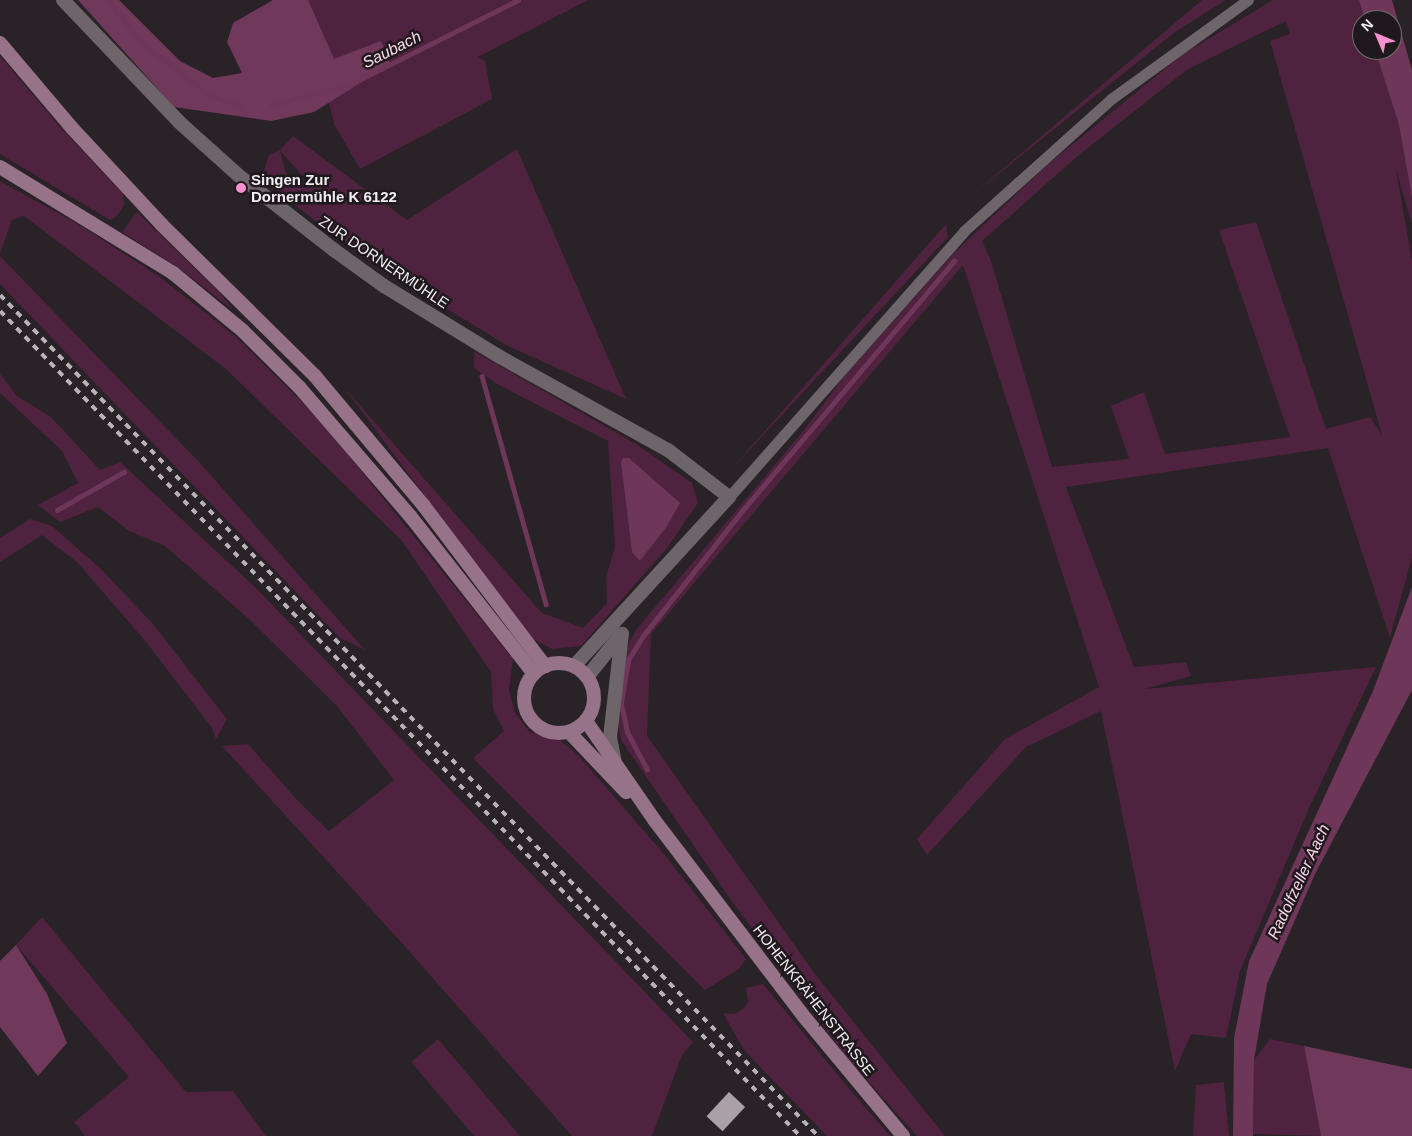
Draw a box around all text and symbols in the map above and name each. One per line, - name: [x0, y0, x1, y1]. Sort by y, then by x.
- north arrow: [1352, 10, 1402, 60]
- text: N: [1358, 16, 1376, 34]
- water label: Saubach: [360, 27, 424, 73]
- place label: Singen Zur Dornermühle K 6122: [251, 170, 397, 205]
- marker: Singen Zur Dornermühle K 6122: [235, 182, 247, 194]
- street label: ZUR DORNERMÜHLE: [316, 212, 452, 312]
- water label: Radolfzeller Aach: [1264, 821, 1334, 943]
- street label: HOHENKRÄHENSTRASSE: [749, 921, 879, 1079]

